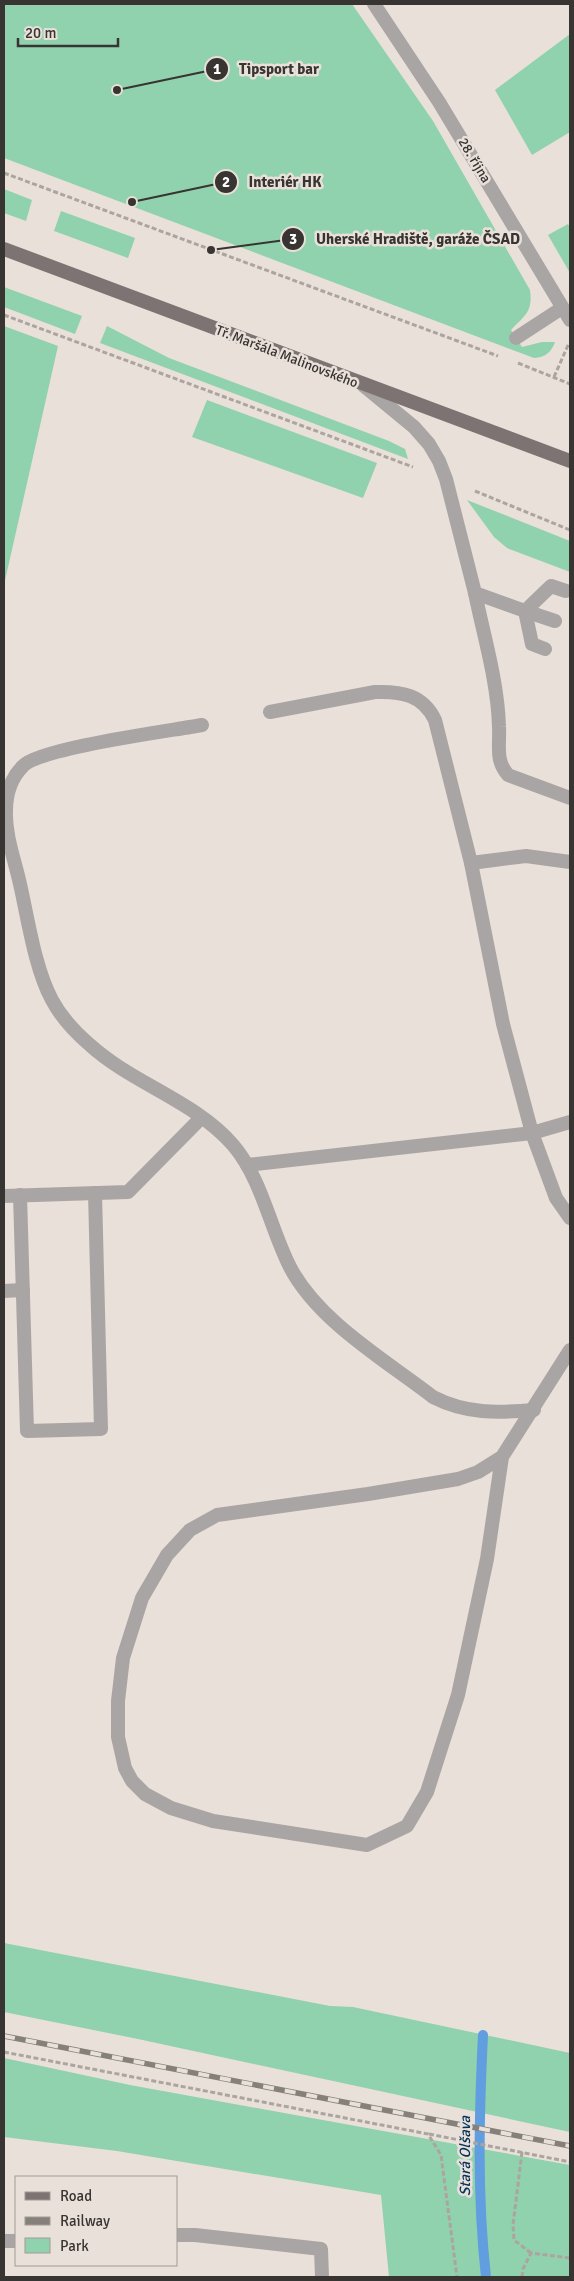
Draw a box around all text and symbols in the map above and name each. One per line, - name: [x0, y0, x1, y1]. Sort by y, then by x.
- scale bar: [18, 15, 118, 47]
- text: 20 m: [25, 24, 56, 42]
- callout: Tipsport bar: [204, 54, 329, 84]
- text: 1: [213, 60, 221, 78]
- text: Tipsport bar: [239, 60, 319, 78]
- street label: 28. října: [454, 135, 495, 186]
- callout: Interiér HK: [214, 167, 332, 197]
- text: 2: [222, 173, 230, 191]
- text: Interiér HK: [249, 173, 322, 191]
- callout: Uherské Hradiště, garáže ČSAD: [281, 224, 530, 254]
- text: Uherské Hradiště, garáže ČSAD: [316, 229, 520, 248]
- text: 3: [289, 230, 297, 248]
- street label: Tř. Maršála Malinovského: [213, 321, 360, 391]
- water label: Stará Olšava: [456, 2116, 474, 2196]
- legend: [15, 2176, 178, 2266]
- text: Road: [60, 2187, 92, 2205]
- text: Railway: [60, 2212, 110, 2230]
- text: Park: [60, 2237, 89, 2255]

